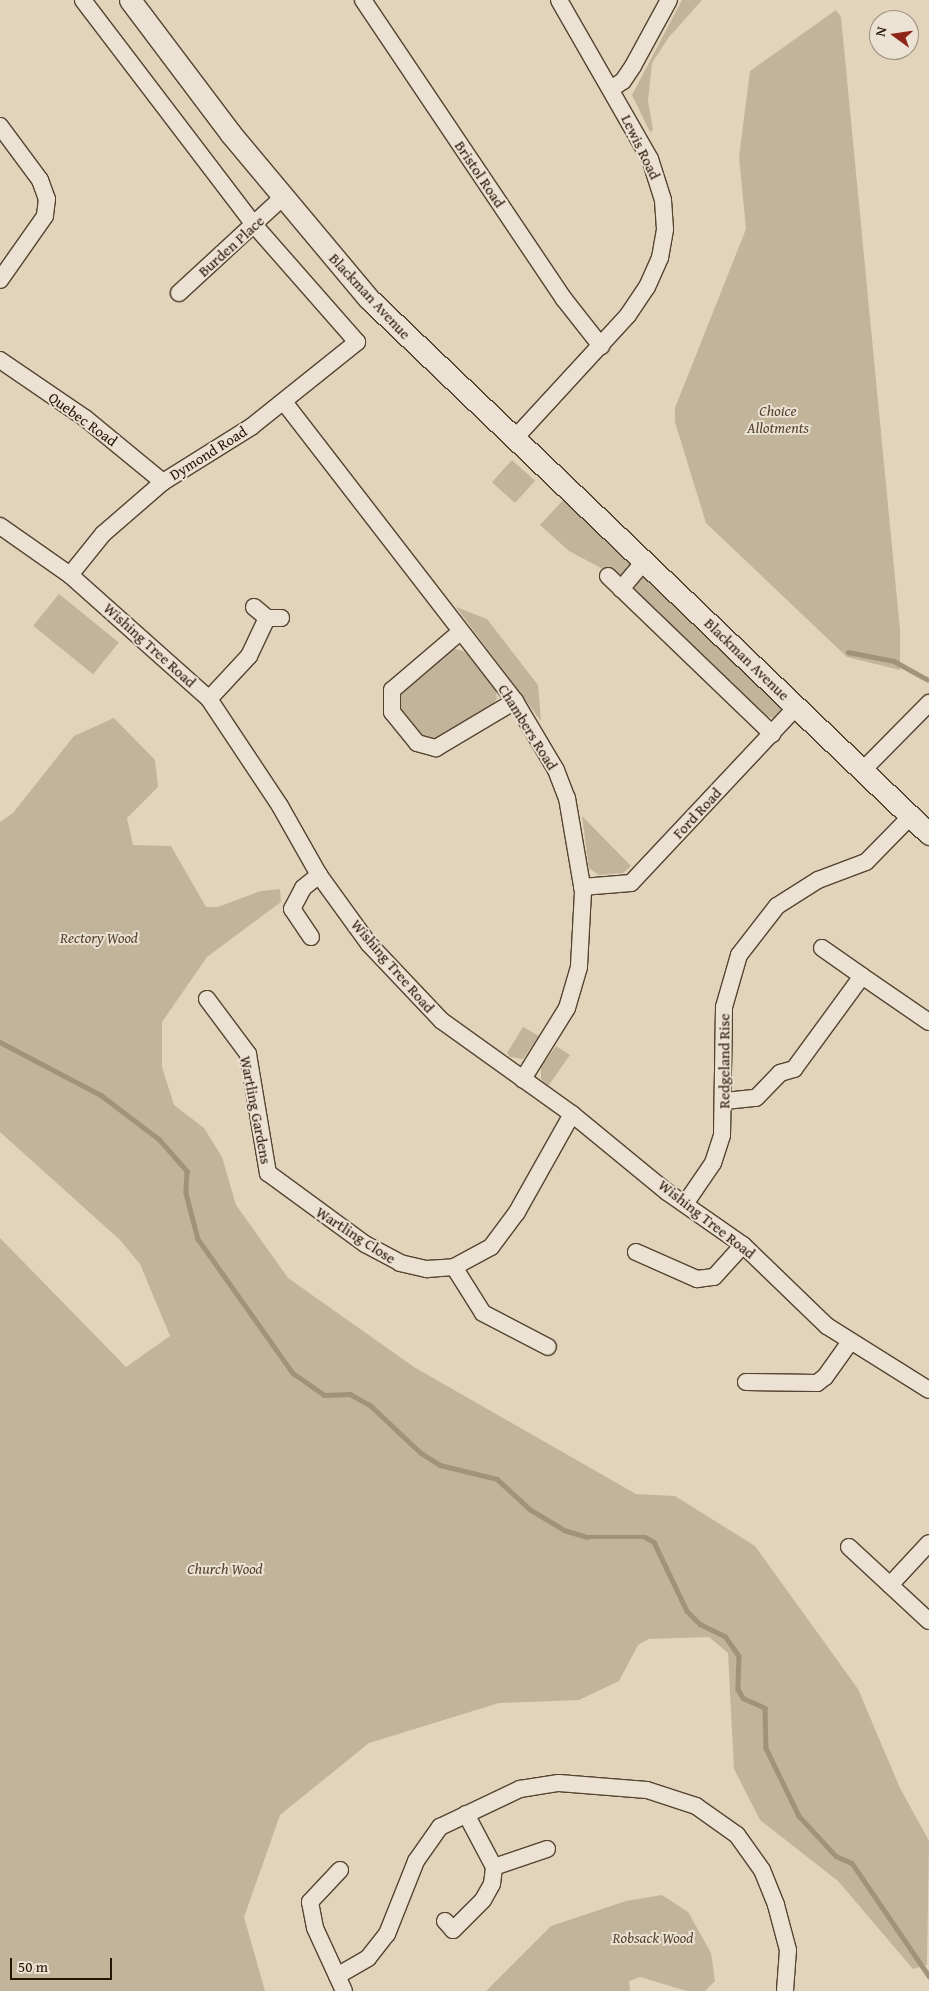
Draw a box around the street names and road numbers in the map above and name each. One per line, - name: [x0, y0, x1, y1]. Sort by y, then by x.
- street label: Lewis Road: [618, 112, 664, 182]
- street label: Bristol Road: [451, 137, 509, 211]
- street label: Burden Place: [194, 212, 268, 280]
- street label: Blackman Avenue: [326, 249, 414, 343]
- street label: Quebec Road: [45, 388, 121, 450]
- street label: Dymond Road: [166, 422, 250, 484]
- street label: Wishing Tree Road: [100, 599, 200, 691]
- street label: Blackman Avenue: [701, 614, 793, 704]
- street label: Chambers Road: [495, 681, 561, 773]
- street label: Ford Road: [669, 784, 725, 842]
- street label: Wishing Tree Road: [348, 916, 438, 1016]
- street label: Redgeland Rise: [715, 1013, 733, 1109]
- street label: Wartling Gardens: [237, 1054, 275, 1166]
- street label: Wishing Tree Road: [655, 1176, 759, 1262]
- street label: Wartling Close: [313, 1203, 399, 1267]

